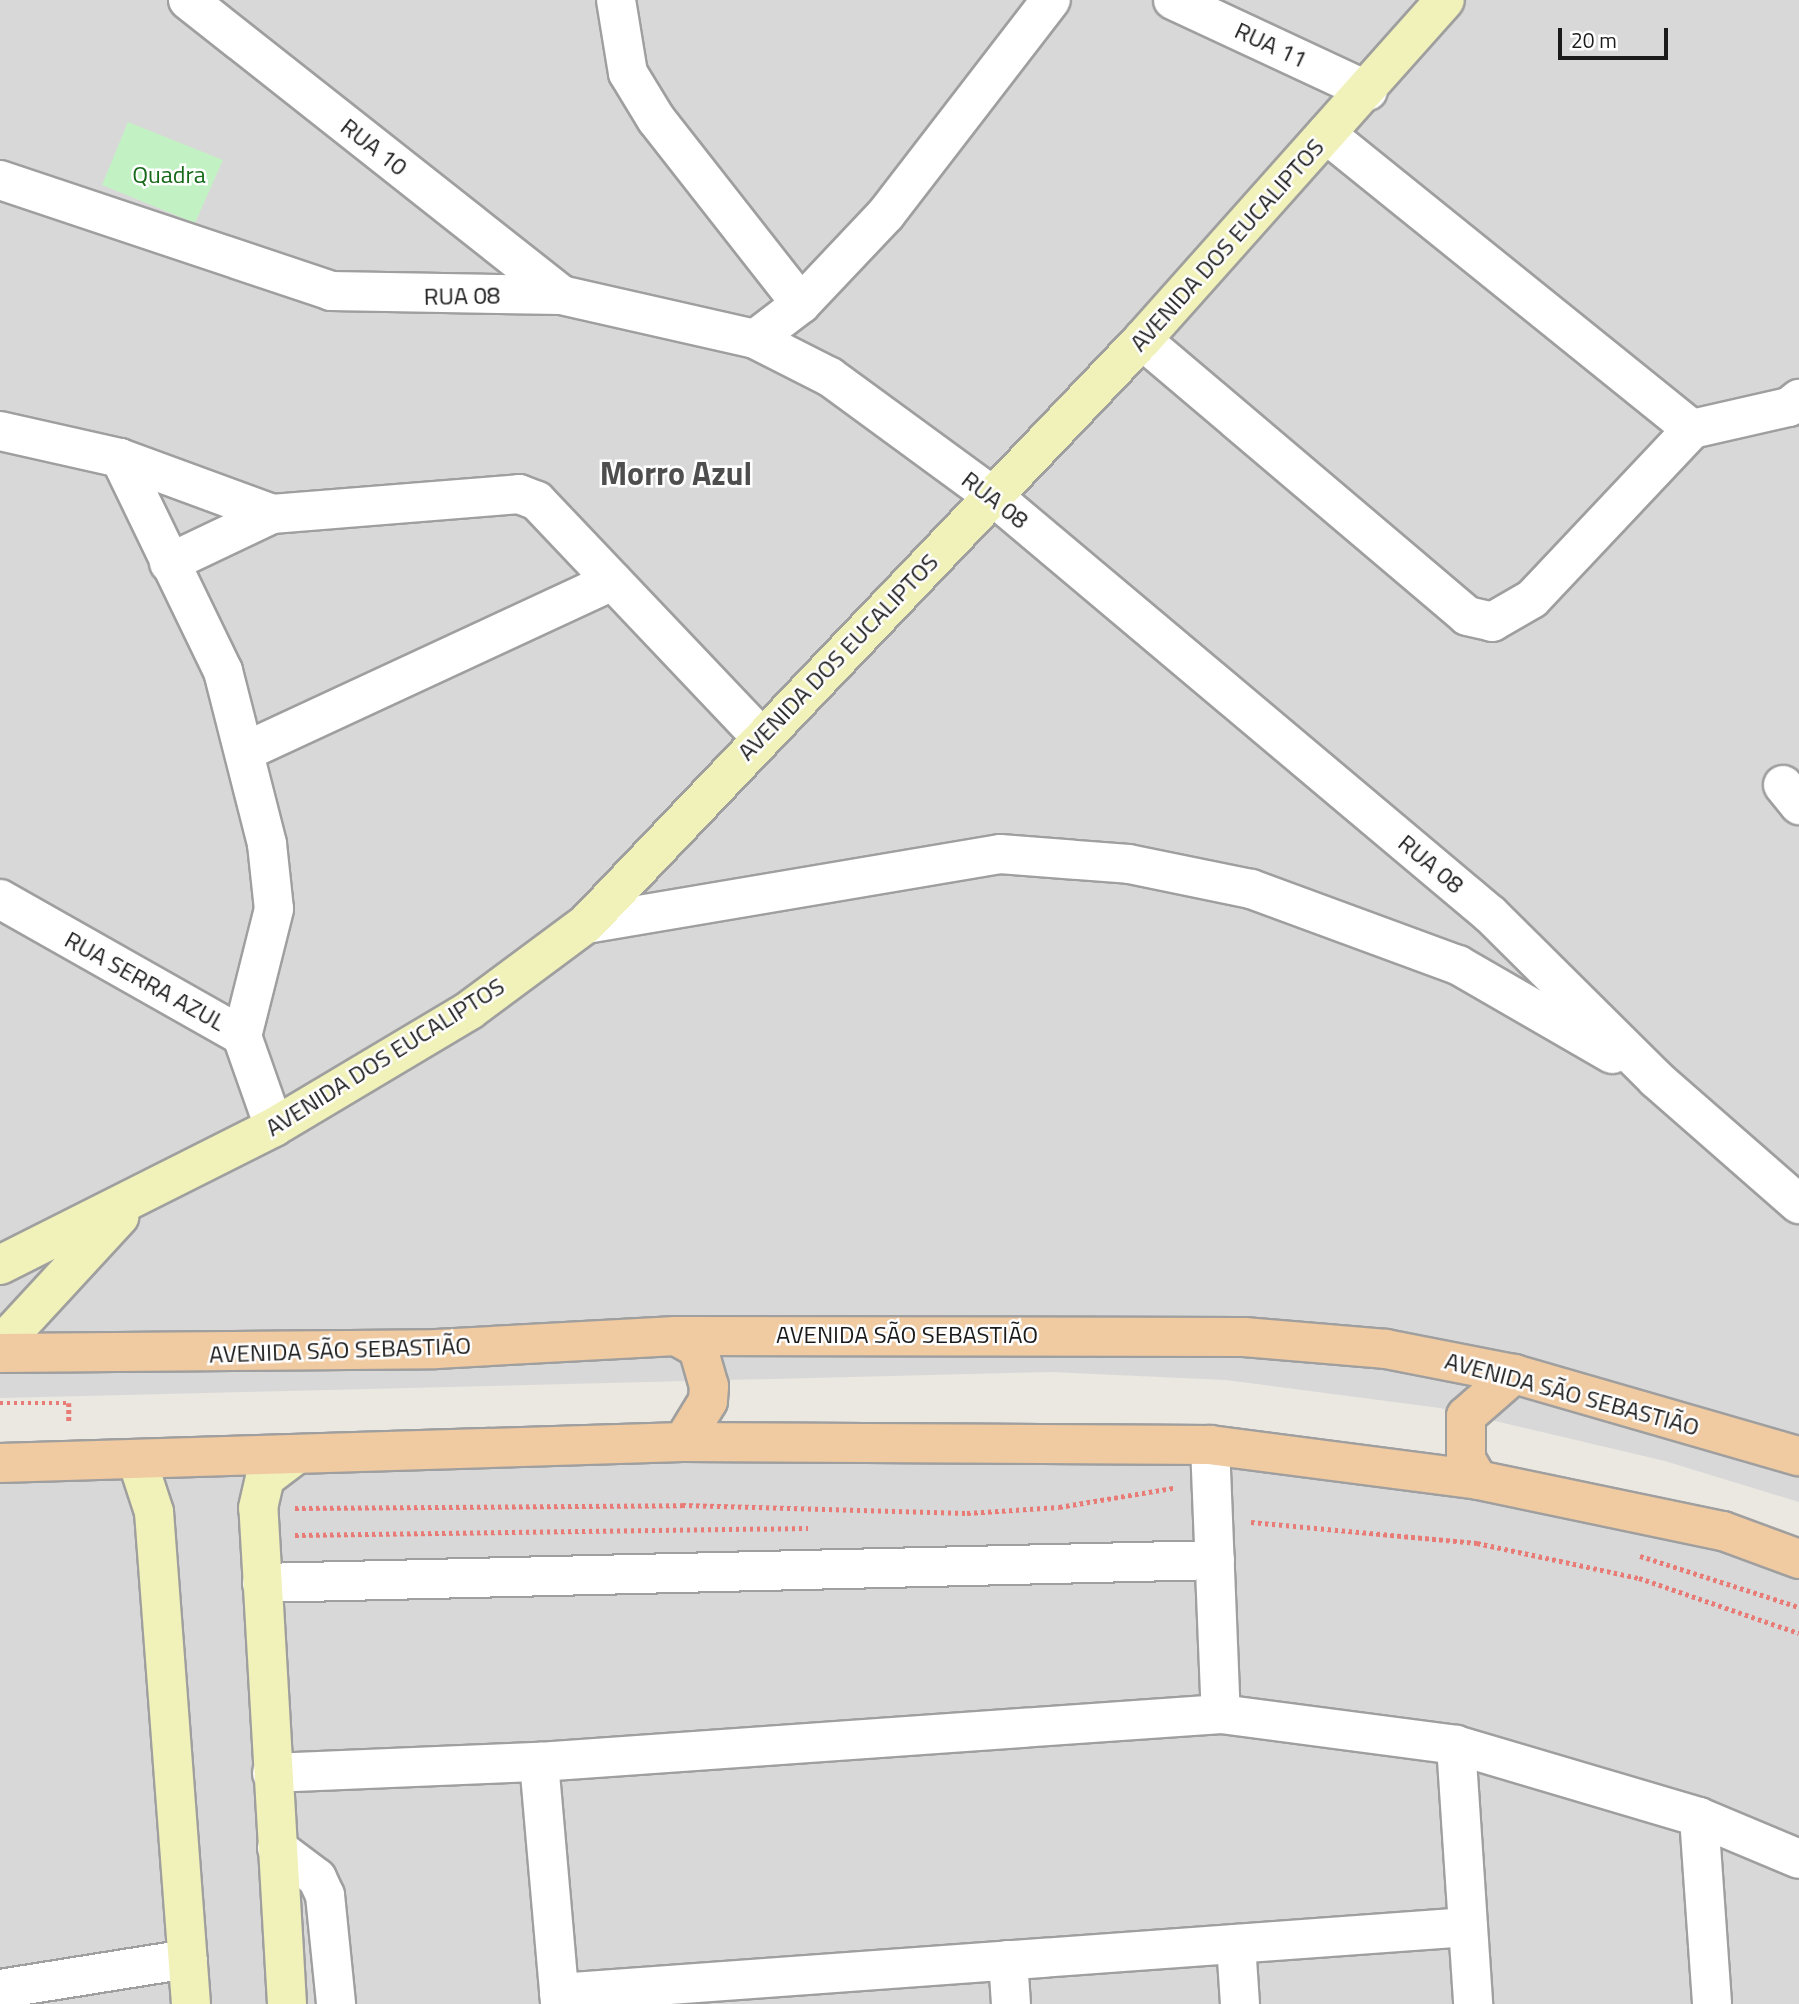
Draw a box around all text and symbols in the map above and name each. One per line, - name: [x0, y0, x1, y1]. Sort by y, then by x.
- scale bar: [1561, 14, 1671, 58]
- street label: RUA 11: [1230, 16, 1312, 74]
- text: 20 m: [1571, 24, 1617, 56]
- street label: RUA 10: [335, 112, 413, 182]
- street label: AVENIDA DOS EUCALIPTOS: [1124, 133, 1330, 357]
- park label: Quadra: [132, 161, 206, 189]
- street label: RUA 08: [423, 281, 501, 311]
- district label: Morro Azul: [600, 454, 752, 492]
- street label: RUA 08: [956, 465, 1034, 535]
- street label: AVENIDA DOS EUCALIPTOS: [732, 548, 944, 766]
- street label: RUA 08: [1392, 828, 1470, 900]
- street label: RUA SERRA AZUL: [60, 925, 230, 1037]
- street label: AVENIDA DOS EUCALIPTOS: [260, 972, 510, 1142]
- street label: AVENIDA SÃO SEBASTIÃO: [776, 1321, 1038, 1349]
- street label: AVENIDA SÃO SEBASTIÃO: [209, 1331, 471, 1369]
- street label: AVENIDA SÃO SEBASTIÃO: [1442, 1346, 1702, 1442]

